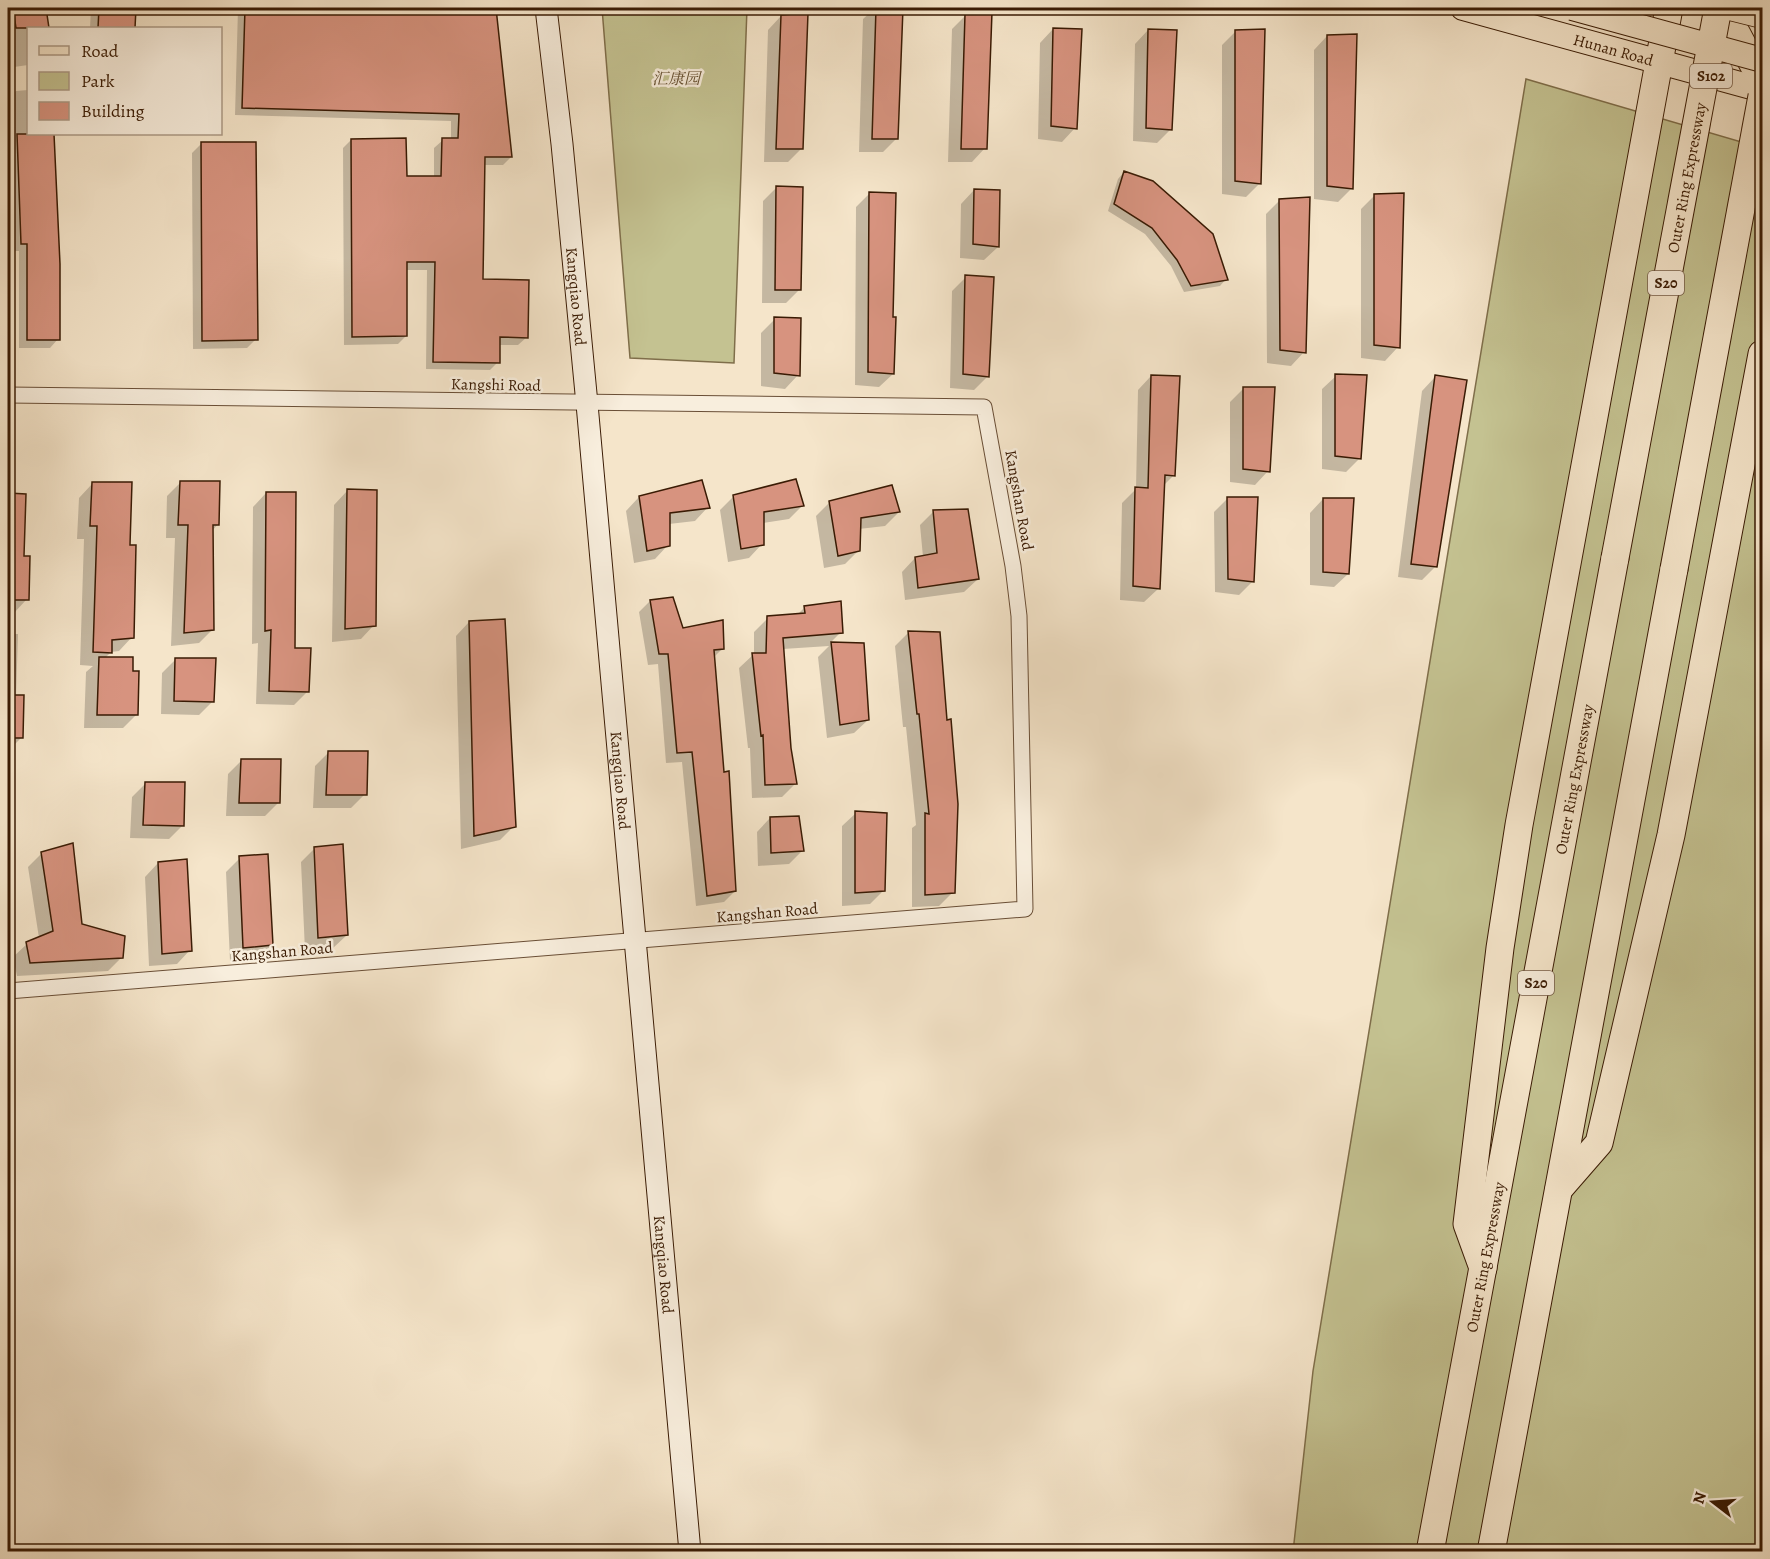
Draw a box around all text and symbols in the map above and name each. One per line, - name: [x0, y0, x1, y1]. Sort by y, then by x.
- legend: [27, 27, 222, 135]
- street label: Hunan Road: [1571, 29, 1656, 72]
- text: Road: [81, 39, 119, 63]
- road number: S102: [1690, 64, 1732, 88]
- park label: 汇康园: [652, 68, 703, 90]
- text: Park: [81, 69, 115, 93]
- text: Building: [81, 99, 145, 123]
- street label: Outer Ring Expressway: [1662, 100, 1712, 255]
- street label: Kangqiao Road: [560, 246, 591, 347]
- road number: S20: [1648, 271, 1684, 295]
- street label: Kangshi Road: [451, 373, 542, 397]
- street label: Kangshan Road: [999, 448, 1039, 553]
- street label: Outer Ring Expressway: [1550, 702, 1600, 856]
- street label: Kangqiao Road: [604, 730, 635, 831]
- street label: Kangshan Road: [715, 898, 819, 928]
- street label: Kangshan Road: [230, 937, 334, 967]
- road number: S20: [1518, 971, 1554, 995]
- street label: Outer Ring Expressway: [1461, 1179, 1511, 1334]
- street label: Kangqiao Road: [648, 1214, 679, 1315]
- north arrow: [1683, 1472, 1743, 1532]
- text: N: [1687, 1489, 1712, 1507]

